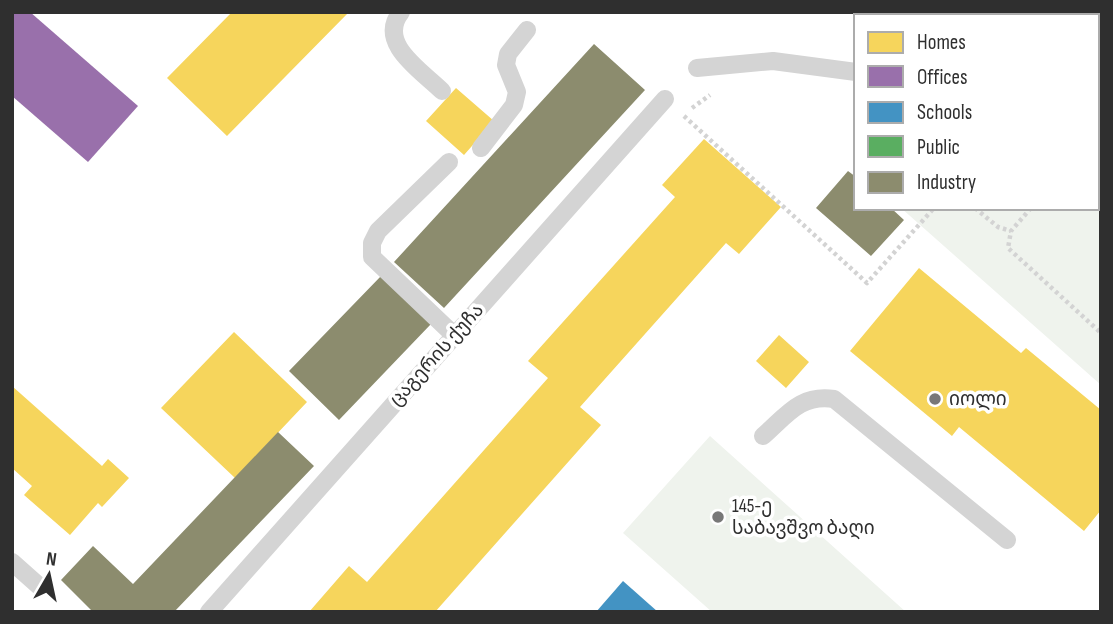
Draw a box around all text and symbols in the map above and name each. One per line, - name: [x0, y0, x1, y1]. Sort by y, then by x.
- legend: [854, 14, 1099, 210]
- text: Homes: [917, 30, 966, 55]
- text: Offices: [917, 65, 968, 90]
- text: Schools: [917, 100, 972, 125]
- text: Public: [917, 135, 960, 160]
- text: Industry: [917, 170, 976, 195]
- street label: ცაგერის ქუჩა: [385, 299, 489, 411]
- place label: იოლი: [949, 388, 1007, 411]
- marker: იოლი: [927, 391, 943, 407]
- place label: 145-ე საბავშვო ბაღი: [732, 495, 875, 540]
- marker: 145-ე საბავშვო ბაღი: [710, 509, 726, 525]
- north arrow: [14, 540, 84, 610]
- text: N: [45, 548, 58, 572]

